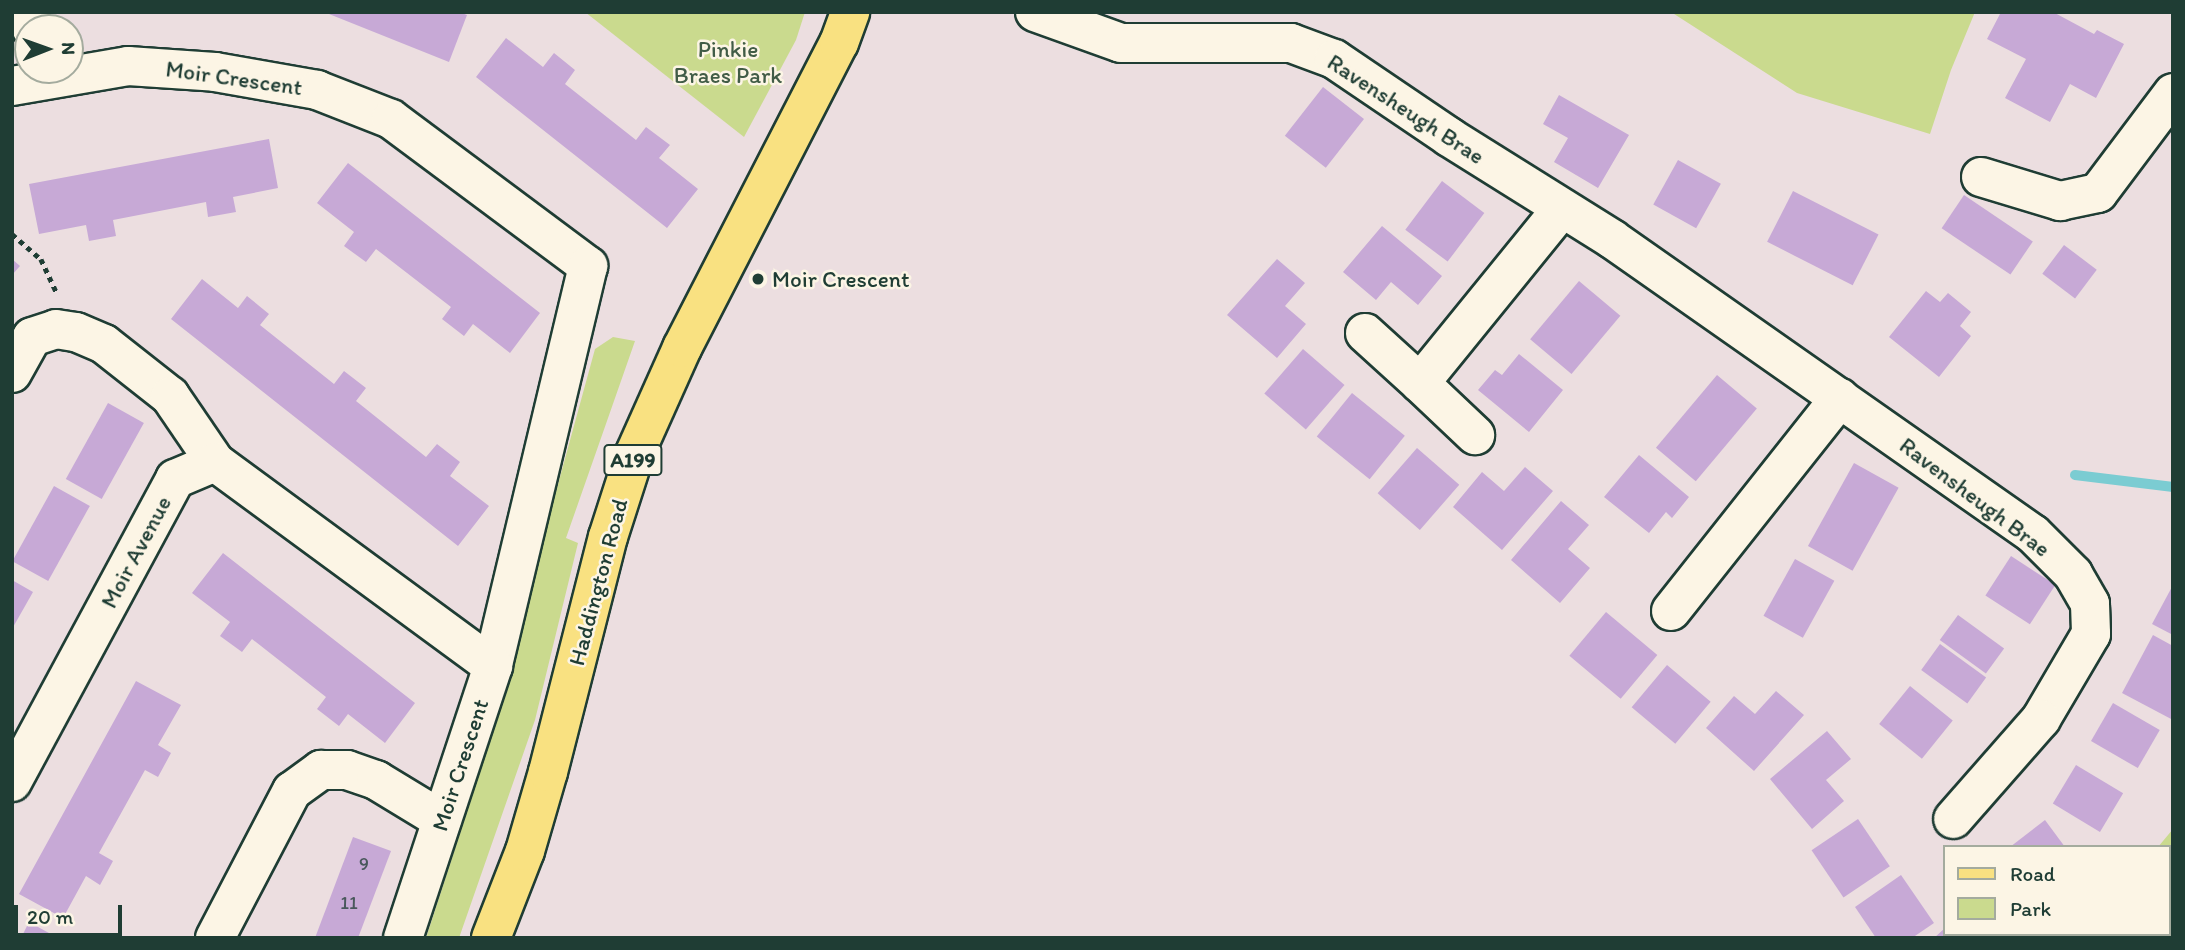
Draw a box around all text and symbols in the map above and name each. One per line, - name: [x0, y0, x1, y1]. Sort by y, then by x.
- north arrow: [14, 14, 84, 84]
- park label: Pinkie Braes Park: [674, 35, 782, 89]
- text: N: [57, 42, 80, 55]
- street label: Ravensheugh Brae: [1322, 48, 1490, 170]
- street label: Moir Crescent: [164, 55, 304, 101]
- place label: Moir Crescent: [772, 265, 910, 293]
- marker: Moir Crescent: [750, 271, 766, 287]
- street label: Ravensheugh Brae: [1894, 431, 2056, 563]
- road number: A199: [603, 442, 663, 477]
- street label: Moir Avenue: [95, 492, 177, 612]
- street label: Haddington Road: [562, 496, 634, 668]
- street label: Moir Crescent: [426, 695, 494, 835]
- legend: [1944, 845, 2171, 936]
- house number: 9: [359, 853, 369, 875]
- text: Road: [2010, 861, 2055, 886]
- scale bar: [18, 890, 126, 934]
- house number: 11: [340, 892, 358, 914]
- text: Park: [2010, 896, 2051, 921]
- text: 20 m: [27, 904, 73, 929]

